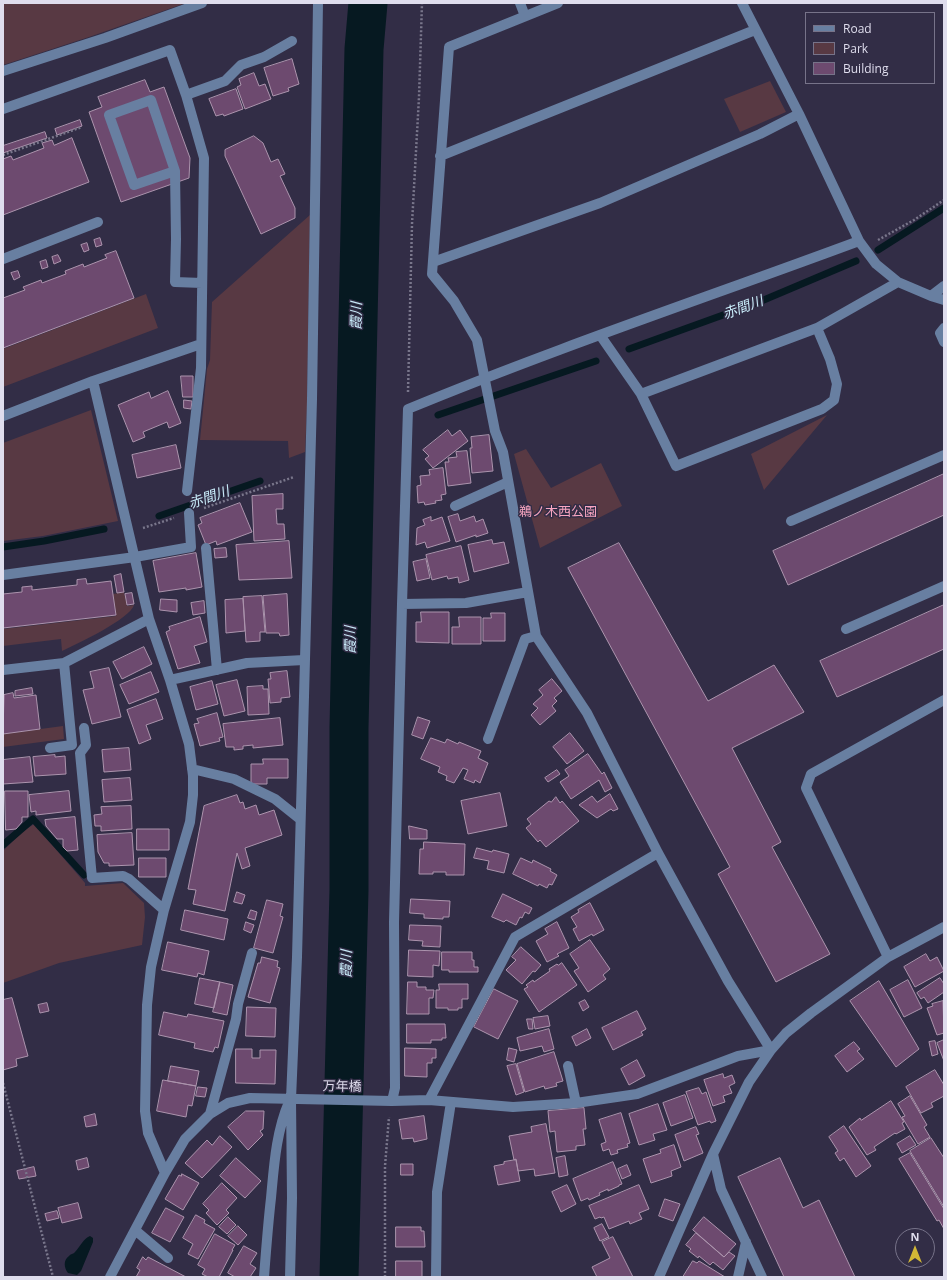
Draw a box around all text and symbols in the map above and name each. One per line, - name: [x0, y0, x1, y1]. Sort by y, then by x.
- legend: [805, 12, 935, 84]
- text: Road: [843, 20, 872, 37]
- text: Park: [843, 40, 868, 57]
- text: Building: [843, 60, 888, 77]
- water label: 赤間川: [720, 293, 766, 323]
- water label: 霞川: [348, 302, 366, 330]
- water label: 赤間川: [186, 483, 232, 513]
- park label: 鵜ノ木西公園: [519, 504, 597, 520]
- water label: 霞川: [343, 626, 359, 654]
- water label: 霞川: [338, 950, 356, 978]
- street label: 万年橋: [322, 1079, 362, 1095]
- north arrow: [895, 1228, 935, 1268]
- text: N: [911, 1229, 919, 1244]

